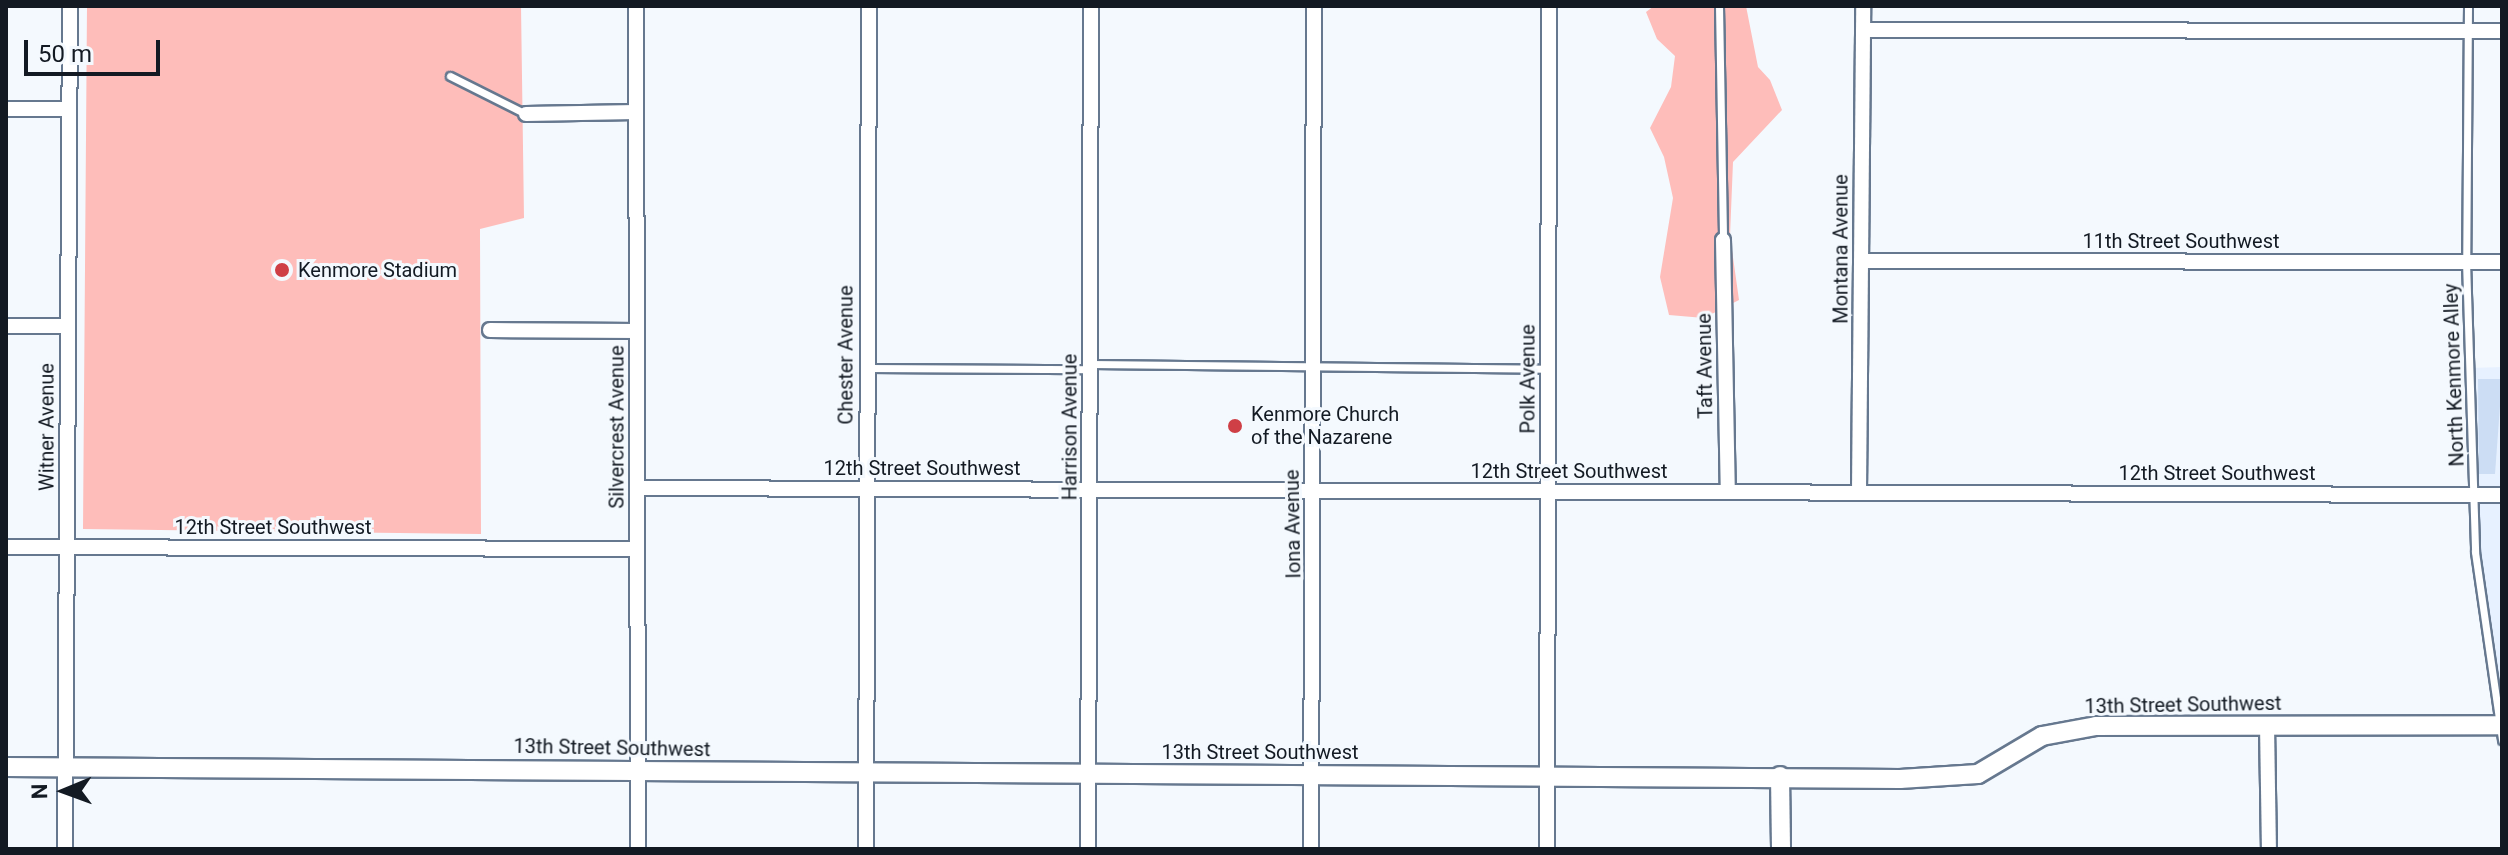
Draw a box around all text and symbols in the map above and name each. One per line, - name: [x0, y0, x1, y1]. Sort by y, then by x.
- scale bar: [28, 24, 164, 74]
- text: 50 m: [38, 40, 92, 68]
- street label: Montana Avenue: [1829, 174, 1853, 324]
- street label: 11th Street Southwest: [2082, 229, 2280, 253]
- place label: Kenmore Stadium: [298, 258, 457, 282]
- marker: Kenmore Stadium: [273, 261, 291, 279]
- street label: North Kenmore Alley: [2439, 283, 2469, 467]
- street label: Chester Avenue: [834, 285, 858, 425]
- street label: Taft Avenue: [1692, 313, 1718, 419]
- street label: Polk Avenue: [1516, 324, 1540, 434]
- street label: Silvercrest Avenue: [605, 345, 629, 509]
- street label: Harrison Avenue: [1058, 354, 1082, 500]
- street label: Witner Avenue: [35, 363, 59, 491]
- place label: Kenmore Church of the Nazarene: [1251, 402, 1399, 449]
- marker: Kenmore Church of the Nazarene: [1226, 417, 1244, 435]
- street label: 12th Street Southwest: [823, 456, 1021, 480]
- street label: 12th Street Southwest: [1470, 459, 1668, 483]
- street label: 12th Street Southwest: [2118, 461, 2316, 485]
- street label: Iona Avenue: [1280, 469, 1306, 579]
- street label: 12th Street Southwest: [174, 515, 372, 539]
- street label: 13th Street Southwest: [2084, 691, 2282, 719]
- street label: 13th Street Southwest: [513, 734, 711, 762]
- street label: 13th Street Southwest: [1161, 740, 1359, 764]
- north arrow: [24, 751, 104, 831]
- text: N: [27, 783, 52, 799]

